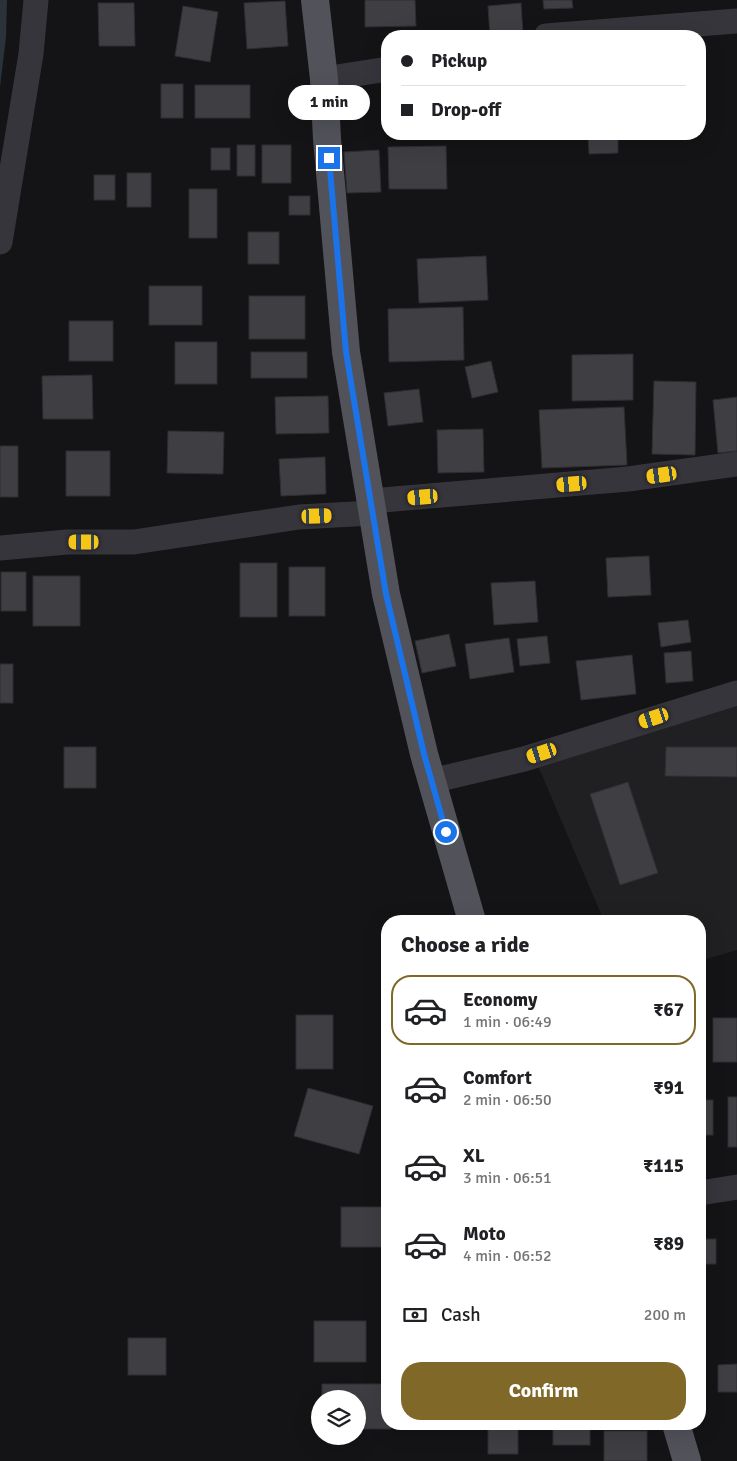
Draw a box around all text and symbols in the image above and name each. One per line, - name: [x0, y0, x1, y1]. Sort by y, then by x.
- text: Pickup: [431, 49, 487, 73]
- callout: 1 min: [288, 86, 370, 120]
- text: 1 min: [310, 92, 348, 112]
- text: Drop-off: [431, 98, 501, 122]
- route end: [318, 147, 340, 169]
- car: [646, 465, 677, 485]
- car: [556, 475, 587, 493]
- car: [407, 488, 438, 506]
- car: [301, 508, 332, 524]
- car: [69, 535, 99, 550]
- car: [637, 706, 670, 730]
- car: [525, 741, 558, 765]
- route start: [435, 821, 457, 843]
- text: Choose a ride: [401, 931, 529, 958]
- icon: car: [403, 988, 448, 1033]
- text: Economy: [463, 988, 537, 1012]
- text: ₹67: [653, 998, 684, 1022]
- text: 1 min · 06:49: [463, 1012, 552, 1032]
- icon: car: [403, 1066, 448, 1111]
- text: Comfort: [463, 1066, 532, 1090]
- text: ₹91: [653, 1076, 684, 1100]
- text: 2 min · 06:50: [463, 1090, 552, 1110]
- icon: car: [403, 1144, 448, 1189]
- text: XL: [463, 1144, 485, 1168]
- text: ₹115: [643, 1154, 684, 1178]
- text: 3 min · 06:51: [463, 1168, 552, 1188]
- icon: car: [403, 1222, 448, 1267]
- text: Moto: [463, 1222, 506, 1246]
- text: ₹89: [653, 1232, 684, 1256]
- text: 4 min · 06:52: [463, 1246, 552, 1266]
- icon: cash: [401, 1301, 429, 1329]
- text: Cash: [441, 1303, 481, 1327]
- text: 200 m: [644, 1305, 686, 1325]
- button: Confirm: [401, 1362, 686, 1420]
- map controls: [311, 1390, 366, 1445]
- button: layers: [311, 1390, 366, 1445]

